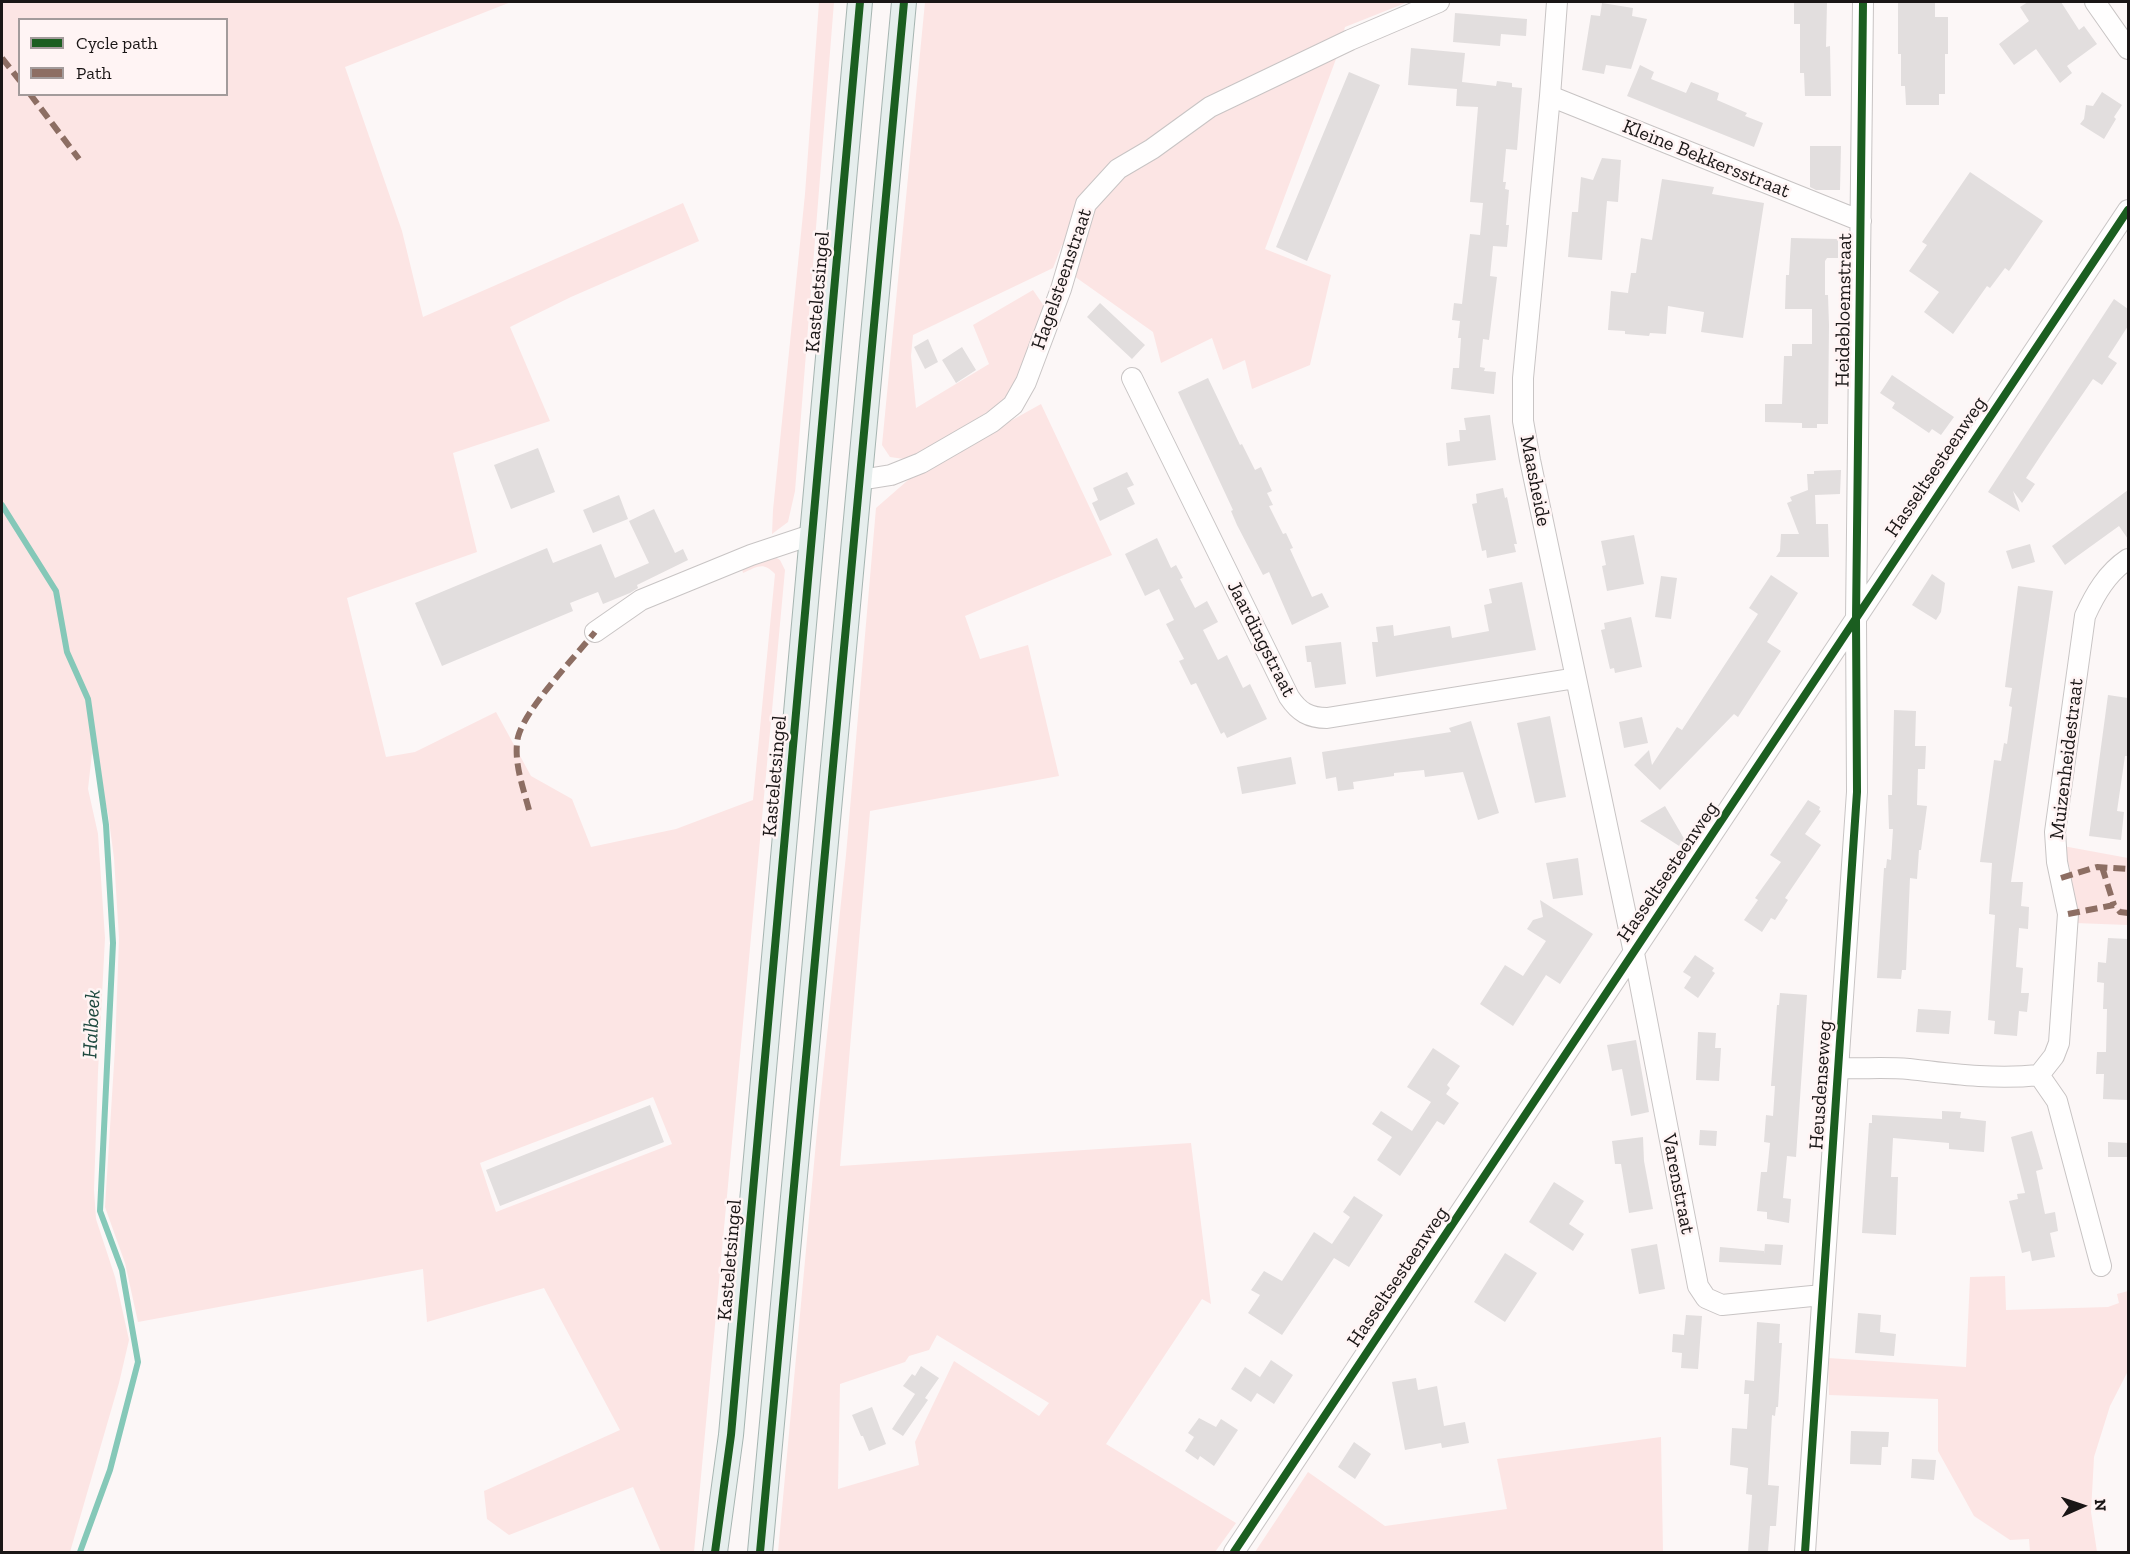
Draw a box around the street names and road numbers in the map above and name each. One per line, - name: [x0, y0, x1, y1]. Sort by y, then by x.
- street label: Kleine Bekkersstraat: [1619, 114, 1793, 204]
- street label: Hagelsteenstraat: [1027, 205, 1097, 353]
- street label: Kasteletsingel: [801, 230, 835, 354]
- street label: Heidebloemstraat: [1831, 233, 1857, 387]
- street label: Hasseltsesteenweg: [1880, 392, 1992, 542]
- street label: Maasheide: [1514, 434, 1556, 528]
- street label: Jaardingstraat: [1222, 577, 1300, 701]
- street label: Muizenheidestraat: [2045, 677, 2089, 841]
- street label: Kasteletsingel: [758, 714, 792, 838]
- street label: Hasseltsesteenweg: [1612, 797, 1724, 947]
- street label: Heusdenseweg: [1805, 1020, 1837, 1150]
- street label: Varenstraat: [1656, 1132, 1700, 1236]
- street label: Kasteletsingel: [713, 1198, 747, 1322]
- street label: Hasseltsesteenweg: [1342, 1202, 1454, 1352]

